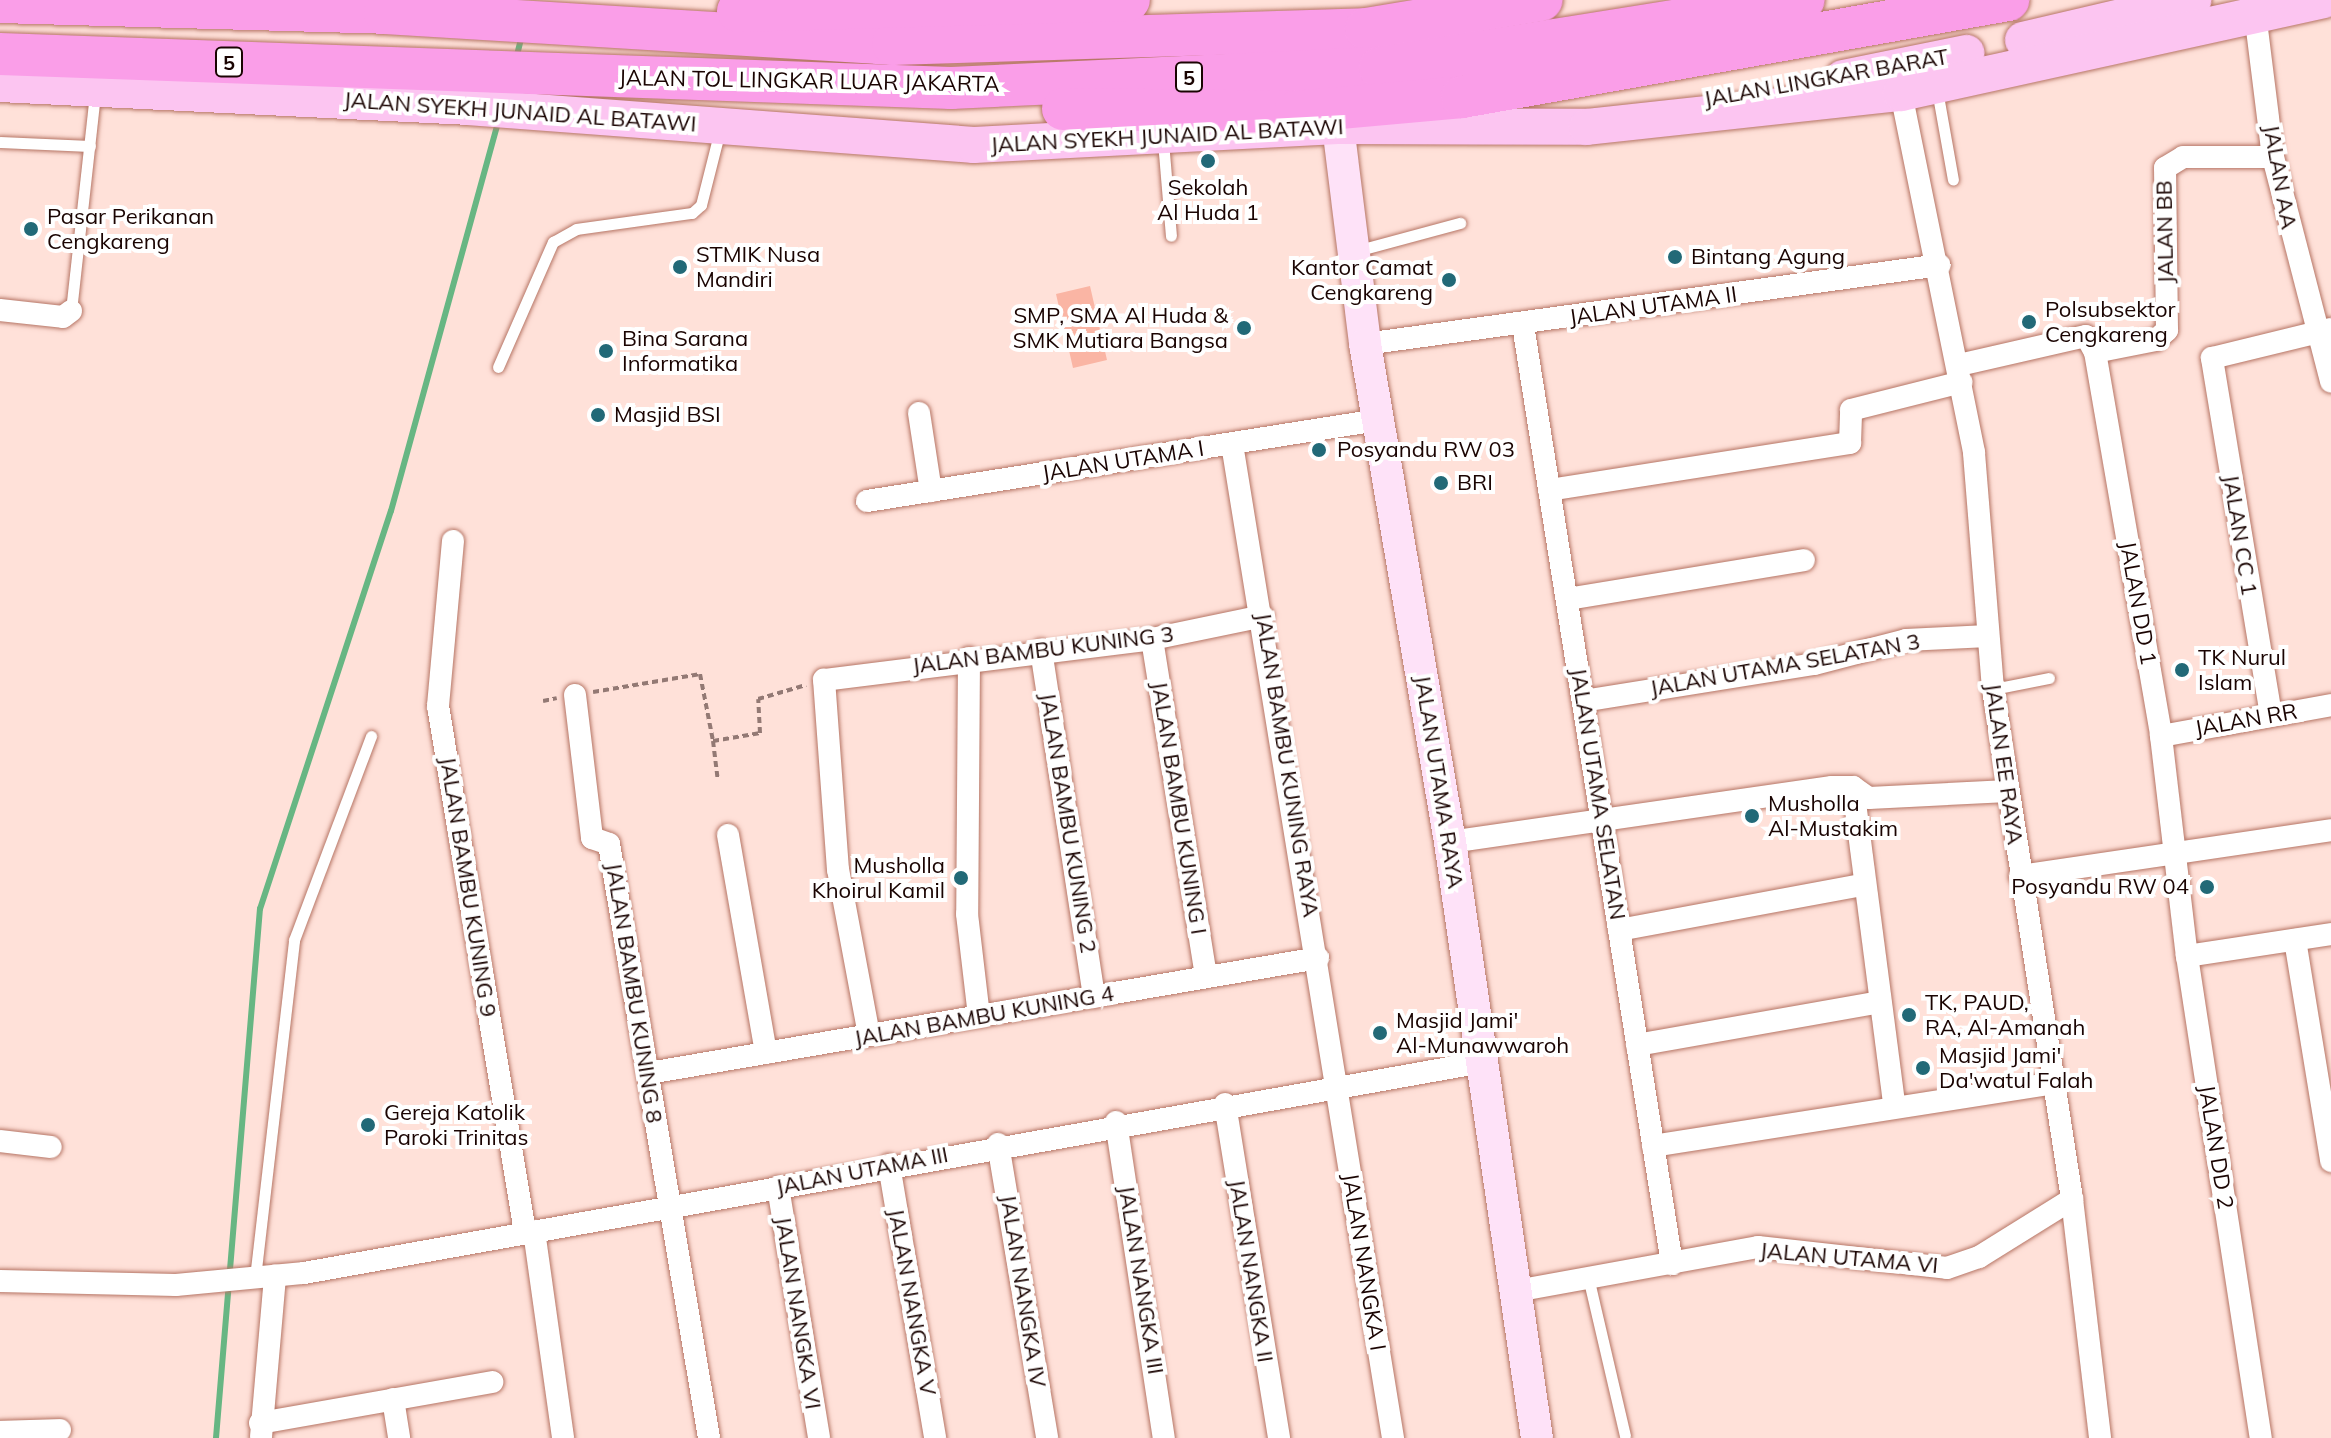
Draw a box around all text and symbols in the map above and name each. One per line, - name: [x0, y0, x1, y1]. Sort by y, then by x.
- street label: JALAN LINGKAR BARAT: [1702, 43, 1950, 113]
- road number: 5: [215, 46, 243, 78]
- road number: 5: [1175, 61, 1203, 93]
- street label: JALAN TOL LINGKAR LUAR JAKARTA: [618, 64, 1000, 98]
- street label: JALAN SYEKH JUNAID AL BATAWI: [343, 87, 697, 137]
- street label: JALAN SYEKH JUNAID AL BATAWI: [990, 114, 1344, 158]
- street label: JALAN AA: [2258, 123, 2302, 231]
- marker: Sekolah Al Huda 1: [1199, 152, 1217, 170]
- place label: Sekolah Al Huda 1: [1157, 174, 1259, 226]
- street label: JALAN BB: [2151, 180, 2179, 284]
- place label: Pasar Perikanan Cengkareng: [47, 203, 214, 254]
- marker: Pasar Perikanan Cengkareng: [22, 220, 40, 238]
- place label: STMIK Nusa Mandiri: [696, 241, 820, 292]
- place label: Bintang Agung: [1691, 244, 1845, 270]
- marker: Bintang Agung: [1666, 248, 1684, 266]
- place label: Kantor Camat Cengkareng: [1291, 254, 1433, 306]
- marker: STMIK Nusa Mandiri: [671, 258, 689, 276]
- marker: Kantor Camat Cengkareng: [1440, 271, 1458, 289]
- street label: JALAN UTAMA II: [1567, 281, 1739, 331]
- place label: Polsubsektor Cengkareng: [2045, 296, 2176, 348]
- place label: SMP, SMA Al Huda & SMK Mutiara Bangsa: [1013, 302, 1228, 354]
- marker: Polsubsektor Cengkareng: [2020, 313, 2038, 331]
- marker: SMP, SMA Al Huda & SMK Mutiara Bangsa: [1235, 319, 1253, 337]
- place label: Bina Sarana Informatika: [622, 325, 748, 376]
- marker: Bina Sarana Informatika: [597, 342, 615, 360]
- place label: Masjid BSI: [614, 402, 721, 428]
- marker: Masjid BSI: [589, 406, 607, 424]
- street label: JALAN UTAMA I: [1040, 435, 1206, 487]
- place label: Posyandu RW 03: [1337, 437, 1515, 463]
- marker: Posyandu RW 03: [1308, 439, 1330, 461]
- place label: BRI: [1457, 470, 1493, 496]
- street label: JALAN CC 1: [2217, 473, 2263, 597]
- marker: BRI: [1432, 474, 1450, 492]
- street label: JALAN DD 1: [2114, 539, 2162, 667]
- street label: JALAN BAMBU KUNING RAYA: [1250, 611, 1324, 919]
- street label: JALAN BAMBU KUNING 3: [911, 621, 1175, 679]
- street label: JALAN UTAMA SELATAN 3: [1648, 628, 1922, 702]
- place label: TK Nurul Islam: [2198, 644, 2286, 696]
- marker: TK Nurul Islam: [2173, 661, 2191, 679]
- street label: JALAN UTAMA SELATAN: [1565, 666, 1631, 922]
- street label: JALAN UTAMA RAYA: [1409, 673, 1469, 891]
- street label: JALAN BAMBU KUNING I: [1146, 680, 1212, 936]
- street label: JALAN EE RAYA: [1980, 682, 2028, 846]
- street label: JALAN BAMBU KUNING 2: [1034, 691, 1102, 955]
- street label: JALAN RR: [2193, 698, 2299, 742]
- street label: JALAN BAMBU KUNING 9: [434, 755, 502, 1019]
- place label: Musholla Al-Mustakim: [1768, 790, 1898, 842]
- marker: Musholla Al-Mustakim: [1743, 807, 1761, 825]
- place label: Musholla Khoirul Kamil: [812, 852, 945, 904]
- street label: JALAN BAMBU KUNING 8: [600, 861, 668, 1125]
- marker: Musholla Khoirul Kamil: [952, 869, 970, 887]
- place label: Posyandu RW 04: [2011, 874, 2189, 900]
- marker: Posyandu RW 04: [2196, 876, 2218, 898]
- street label: JALAN BAMBU KUNING 4: [852, 980, 1116, 1052]
- place label: TK, PAUD, RA, Al-Amanah: [1925, 989, 2085, 1040]
- marker: TK, PAUD, RA, Al-Amanah: [1900, 1006, 1918, 1024]
- place label: Masjid Jami' Al-Munawwaroh: [1396, 1007, 1569, 1058]
- marker: Masjid Jami' Al-Munawwaroh: [1371, 1024, 1389, 1042]
- place label: Masjid Jami' Da'watul Falah: [1939, 1042, 2093, 1094]
- marker: Masjid Jami' Da'watul Falah: [1914, 1059, 1932, 1077]
- street label: JALAN DD 2: [2193, 1083, 2239, 1211]
- place label: Gereja Katolik Paroki Trinitas: [384, 1099, 528, 1150]
- marker: Gereja Katolik Paroki Trinitas: [359, 1116, 377, 1134]
- street label: JALAN UTAMA III: [774, 1141, 950, 1201]
- street label: JALAN NANGKA I: [1337, 1171, 1391, 1353]
- street label: JALAN NANGKA II: [1223, 1178, 1279, 1364]
- street label: JALAN NANGKA III: [1113, 1184, 1169, 1376]
- street label: JALAN NANGKA IV: [995, 1193, 1051, 1389]
- street label: JALAN NANGKA V: [883, 1207, 941, 1397]
- street label: JALAN NANGKA VI: [770, 1215, 826, 1411]
- street label: JALAN UTAMA VI: [1759, 1237, 1939, 1279]

